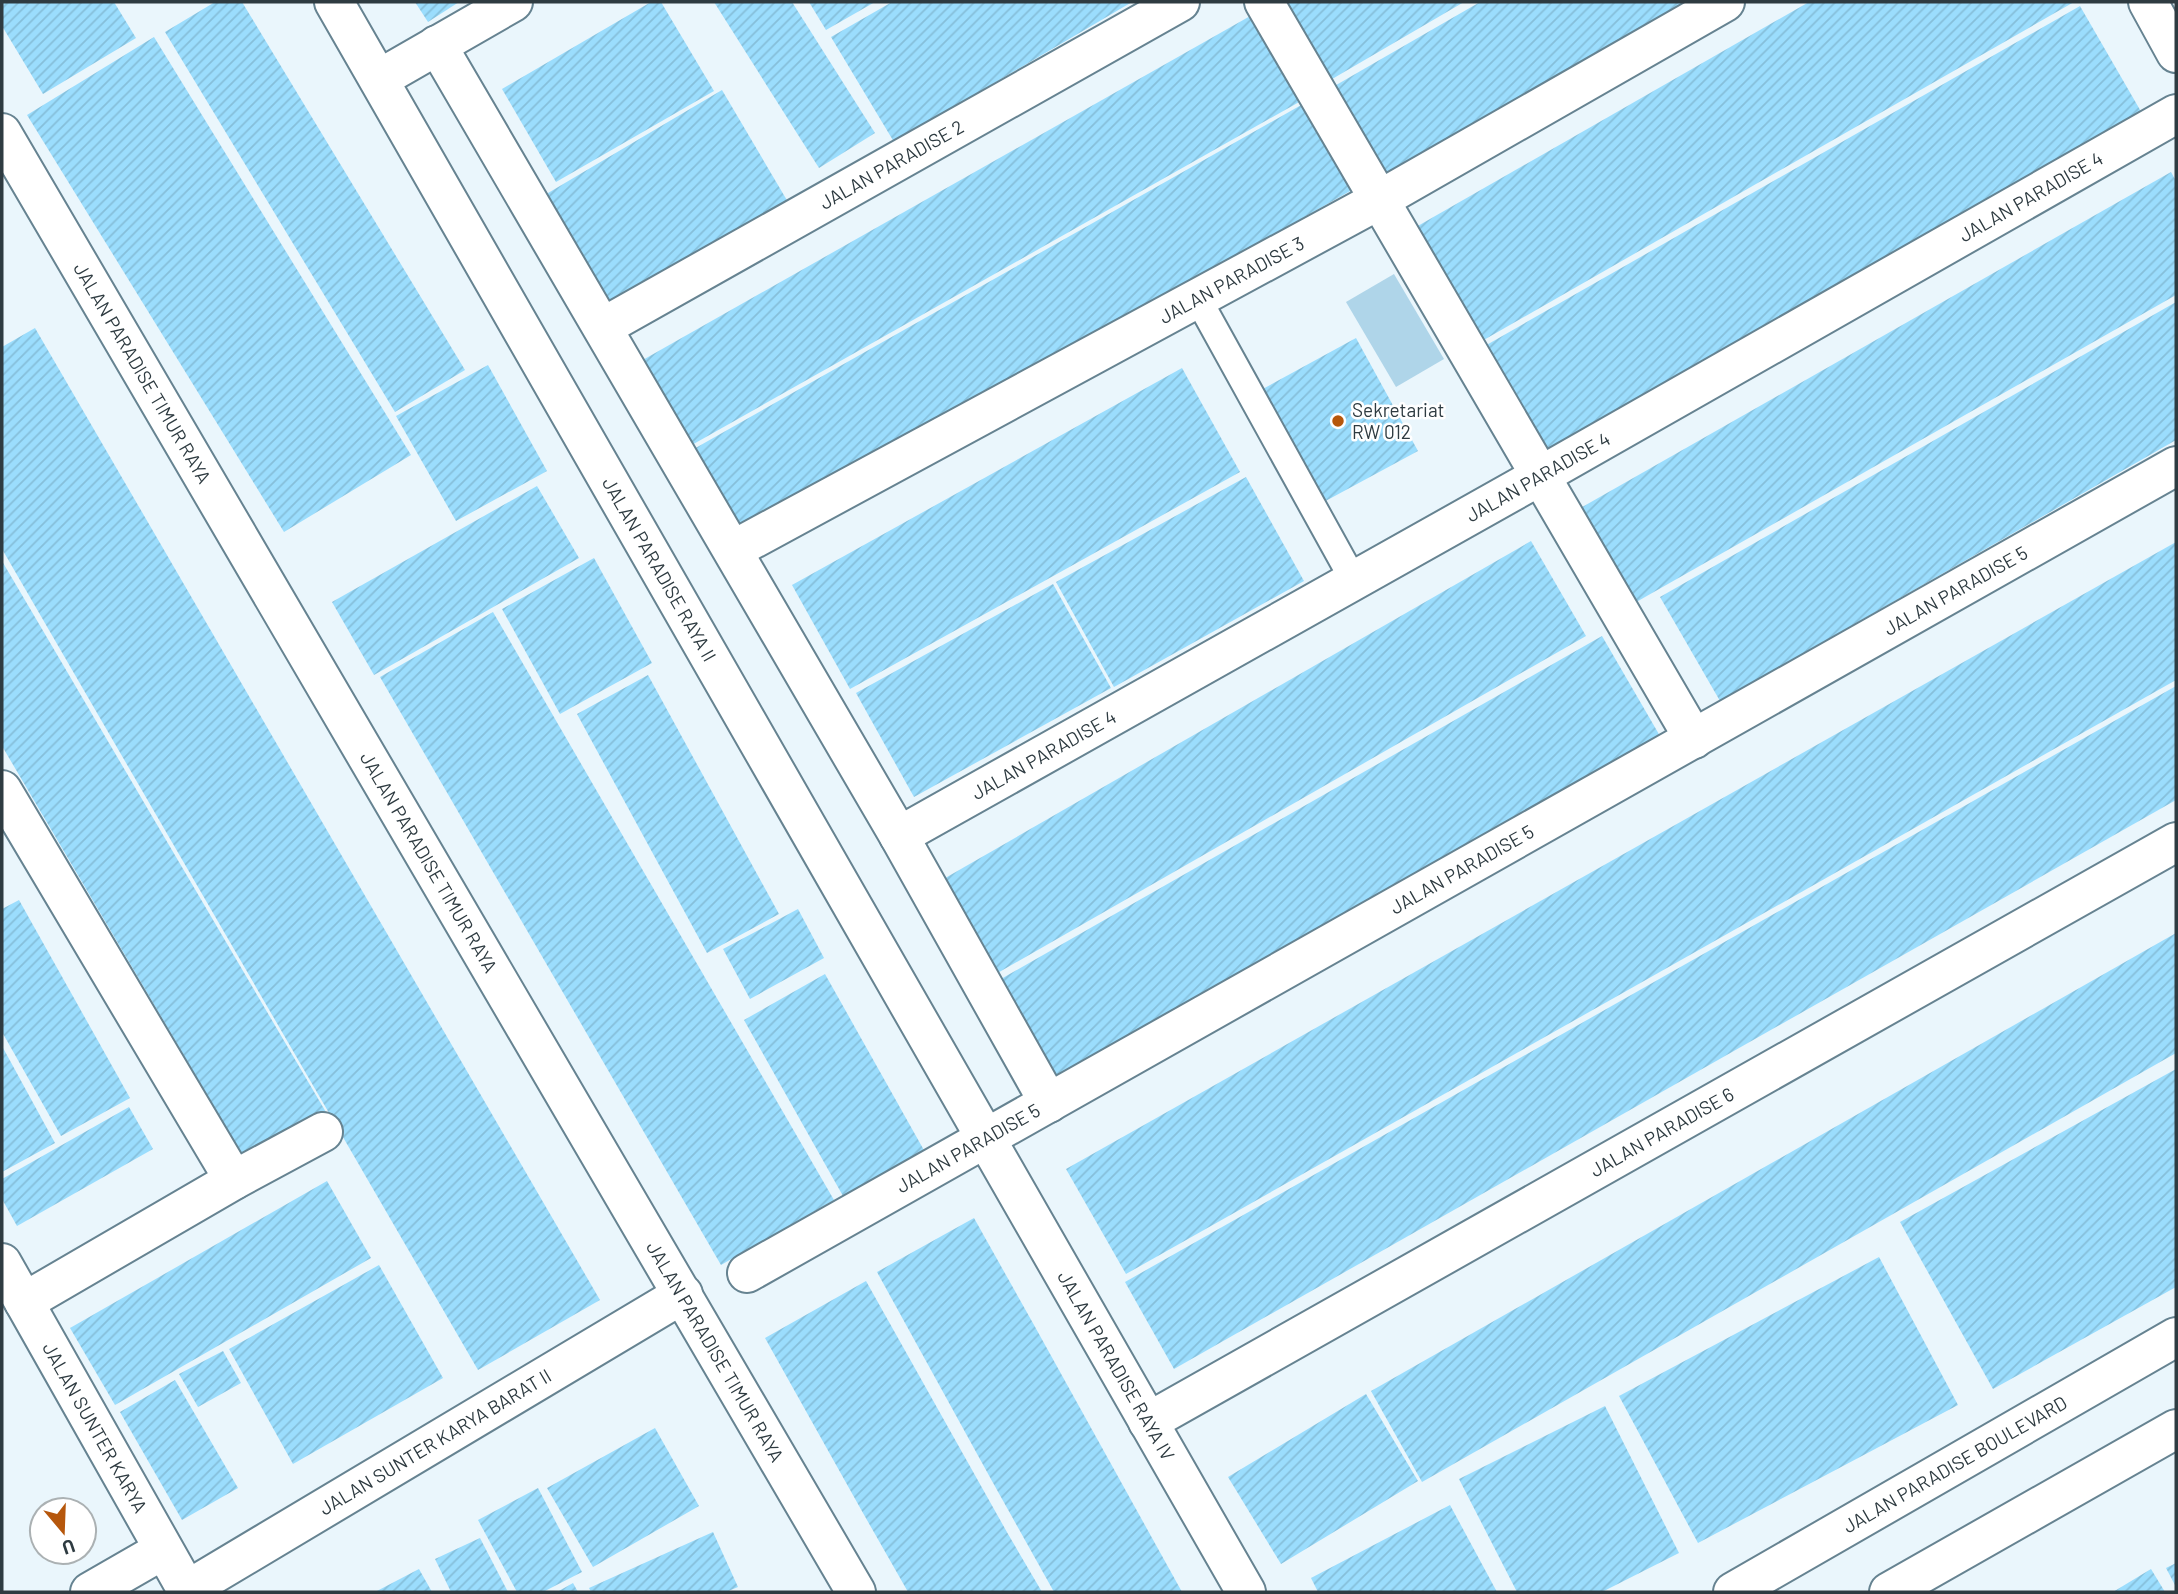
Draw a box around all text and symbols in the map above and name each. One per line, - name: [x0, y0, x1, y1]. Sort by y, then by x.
- street label: JALAN PARADISE 2: [815, 114, 967, 214]
- street label: JALAN PARADISE 4: [1955, 146, 2107, 246]
- street label: JALAN PARADISE 3: [1155, 231, 1308, 328]
- street label: JALAN PARADISE TIMUR RAYA: [69, 258, 216, 487]
- place label: Sekretariat RW 012: [1352, 398, 1445, 443]
- marker: Sekretariat RW 012: [1330, 413, 1346, 429]
- street label: JALAN PARADISE 4: [1462, 427, 1614, 526]
- street label: JALAN PARADISE RAYA II: [598, 473, 722, 665]
- street label: JALAN PARADISE 5: [1879, 540, 2031, 640]
- street label: JALAN PARADISE 4: [967, 705, 1120, 804]
- street label: JALAN PARADISE TIMUR RAYA: [356, 747, 503, 977]
- street label: JALAN PARADISE 5: [1386, 819, 1538, 919]
- street label: JALAN PARADISE 6: [1586, 1082, 1738, 1181]
- street label: JALAN PARADISE 5: [892, 1098, 1044, 1197]
- street label: JALAN PARADISE TIMUR RAYA: [642, 1237, 789, 1466]
- street label: JALAN PARADISE RAYA IV: [1053, 1266, 1180, 1464]
- street label: JALAN SUNTER KARYA: [38, 1338, 153, 1517]
- street label: JALAN SUNTER KARYA BARAT II: [315, 1363, 555, 1520]
- street label: JALAN PARADISE BOULEVARD: [1839, 1390, 2071, 1537]
- north arrow: [28, 1496, 98, 1566]
- text: U: [59, 1535, 78, 1560]

